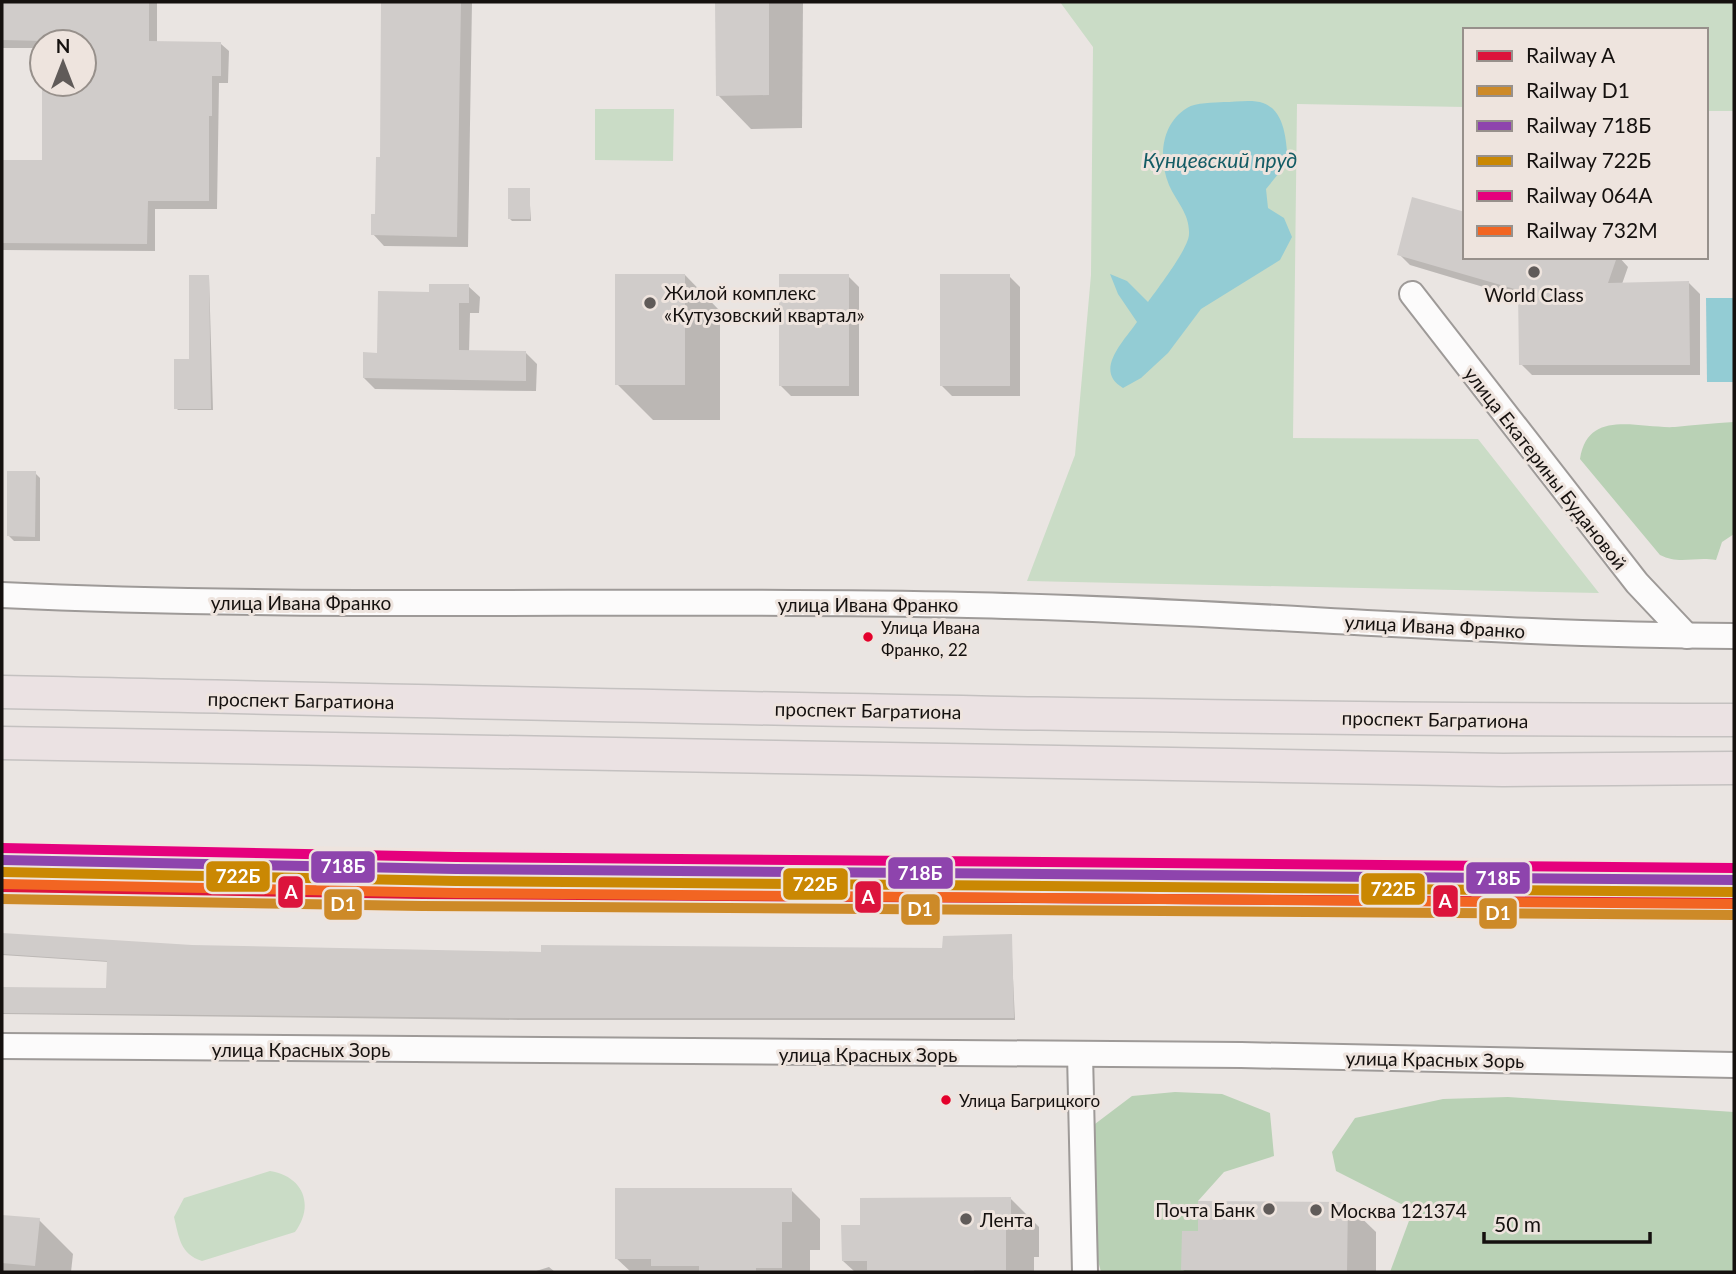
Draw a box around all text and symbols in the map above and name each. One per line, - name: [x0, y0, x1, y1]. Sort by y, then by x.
- north arrow: [28, 28, 98, 98]
- legend: [1463, 28, 1708, 259]
- text: N: [56, 34, 70, 57]
- text: Railway A: [1526, 42, 1616, 67]
- text: Railway D1: [1526, 77, 1630, 102]
- text: Railway 718Б: [1526, 112, 1651, 137]
- water label: Кунцевский пруд: [1143, 147, 1297, 172]
- text: Railway 722Б: [1526, 147, 1651, 172]
- text: Railway 064А: [1526, 182, 1653, 207]
- text: Railway 732М: [1526, 217, 1658, 242]
- marker: World Class: [1526, 264, 1542, 280]
- place label: Жилой комплекс «Кутузовский квартал»: [664, 281, 865, 326]
- place label: World Class: [1484, 283, 1584, 306]
- marker: Жилой комплекс «Кутузовский квартал»: [642, 295, 658, 311]
- street label: улица Екатерины Будановой: [1460, 362, 1632, 574]
- street label: улица Ивана Франко: [211, 591, 391, 614]
- street label: улица Ивана Франко: [778, 593, 958, 616]
- street label: улица Ивана Франко: [1344, 610, 1526, 642]
- place label: Улица Ивана Франко, 22: [881, 617, 980, 660]
- marker: Улица Ивана Франко, 22: [861, 630, 875, 644]
- street label: проспект Багратиона: [208, 687, 394, 713]
- street label: проспект Багратиона: [775, 697, 961, 723]
- street label: проспект Багратиона: [1342, 706, 1528, 732]
- line badge: 718Б: [310, 850, 376, 884]
- text: 718Б: [320, 854, 366, 877]
- line badge: 718Б: [887, 856, 954, 890]
- line badge: 722Б: [205, 860, 271, 893]
- text: 718Б: [897, 861, 943, 884]
- line badge: 718Б: [1465, 861, 1531, 895]
- text: 722Б: [215, 864, 261, 887]
- text: 718Б: [1475, 866, 1521, 889]
- line badge: 722Б: [782, 867, 849, 901]
- text: 722Б: [792, 872, 838, 895]
- line badge: 722Б: [1360, 872, 1426, 906]
- line badge: A: [277, 875, 304, 909]
- text: 722Б: [1370, 877, 1416, 900]
- text: A: [283, 880, 298, 903]
- line badge: A: [854, 880, 882, 914]
- line badge: A: [1432, 884, 1459, 918]
- text: A: [860, 885, 875, 908]
- line badge: D1: [323, 888, 363, 921]
- text: A: [1437, 889, 1452, 912]
- text: D1: [330, 892, 356, 915]
- line badge: D1: [900, 893, 941, 926]
- text: D1: [907, 897, 933, 920]
- line badge: D1: [1478, 897, 1518, 930]
- text: D1: [1485, 901, 1511, 924]
- street label: улица Красных Зорь: [212, 1038, 390, 1061]
- street label: улица Красных Зорь: [779, 1043, 957, 1066]
- street label: улица Красных Зорь: [1346, 1046, 1524, 1072]
- place label: Улица Багрицкого: [959, 1090, 1100, 1111]
- marker: Улица Багрицкого: [939, 1093, 953, 1107]
- place label: Почта Банк: [1155, 1198, 1255, 1221]
- place label: Москва 121374: [1330, 1199, 1467, 1222]
- scale bar: [1484, 1200, 1650, 1244]
- marker: Почта Банк: [1261, 1201, 1277, 1217]
- marker: Москва 121374: [1308, 1202, 1324, 1218]
- place label: Лента: [979, 1208, 1033, 1231]
- marker: Лента: [958, 1211, 974, 1227]
- text: 50 m: [1494, 1211, 1541, 1236]

